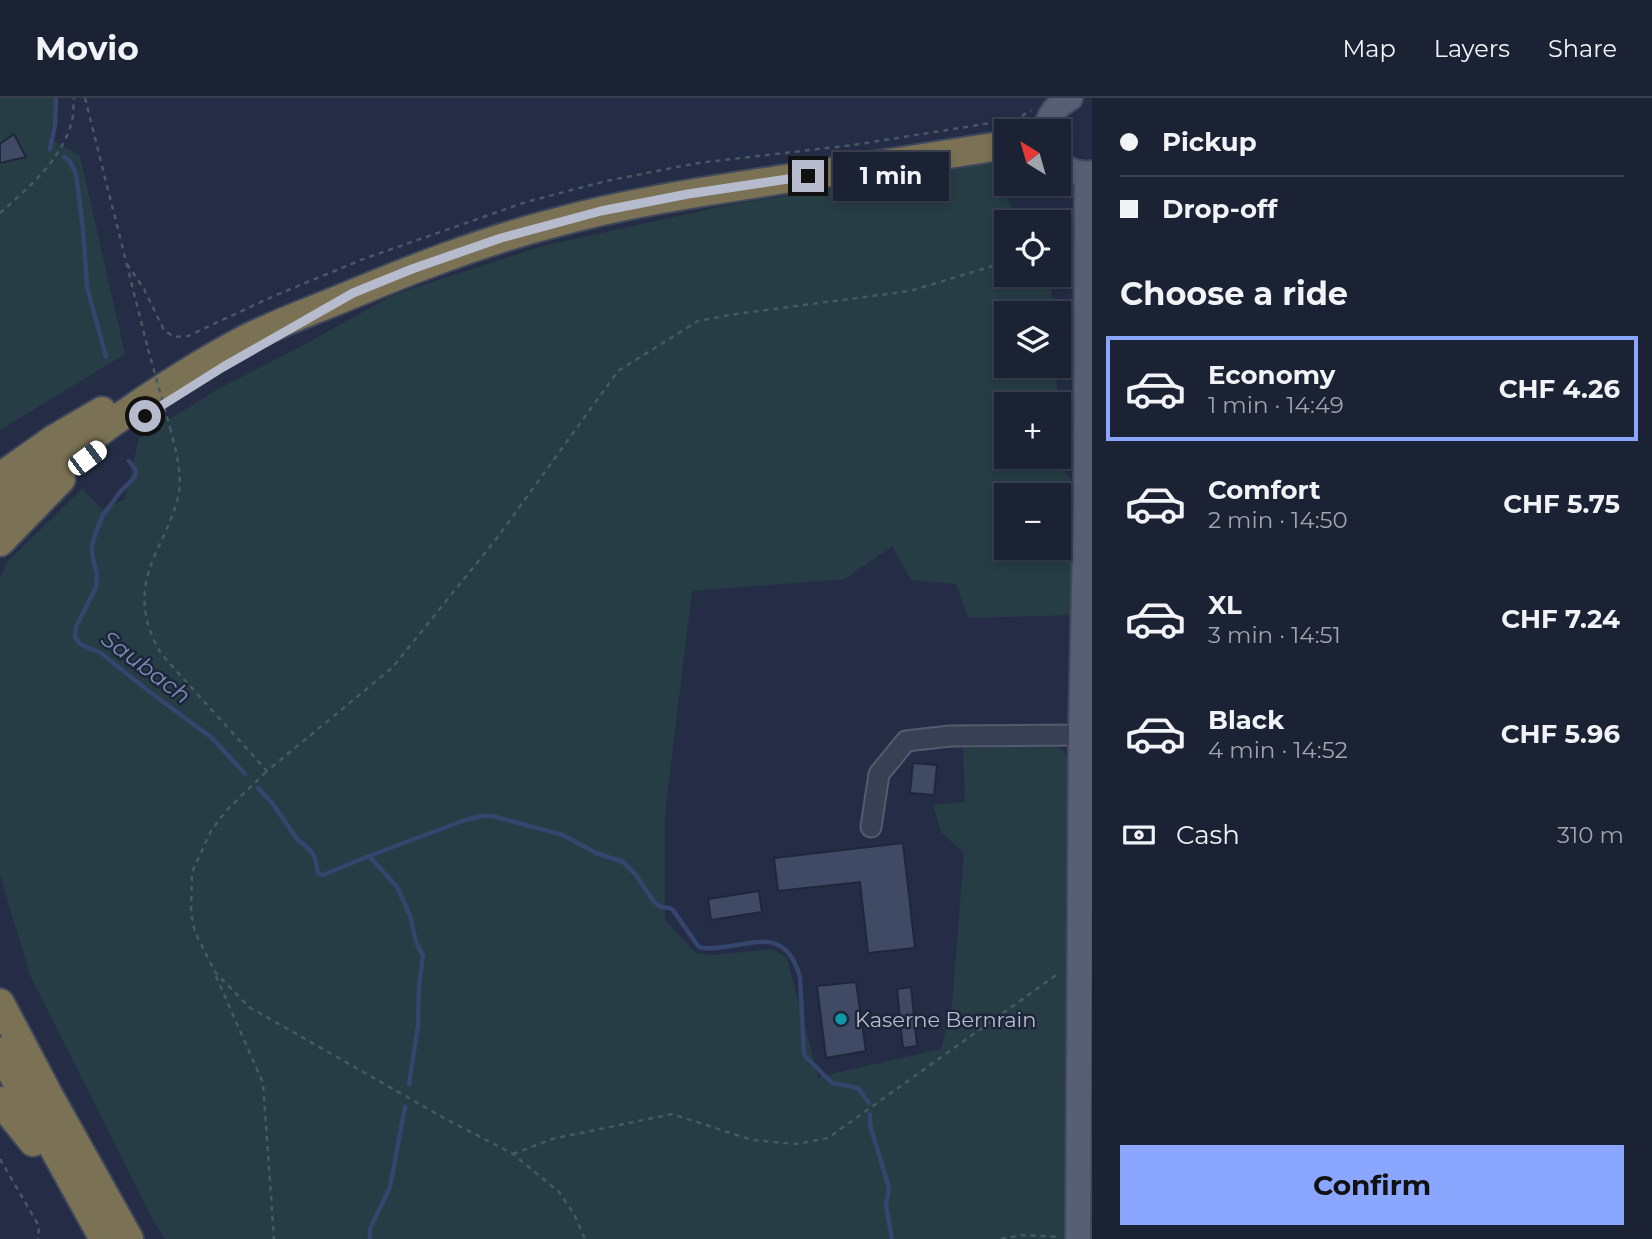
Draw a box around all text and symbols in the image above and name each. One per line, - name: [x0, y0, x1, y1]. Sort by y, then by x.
- text: Movio: [35, 28, 139, 68]
- text: Map: [1342, 34, 1396, 63]
- text: Layers: [1434, 34, 1510, 63]
- text: Share: [1548, 34, 1617, 63]
- north arrow: [994, 119, 1071, 196]
- map controls: [994, 119, 1071, 560]
- text: Pickup: [1162, 126, 1257, 158]
- callout: 1 min: [832, 152, 948, 200]
- route end: [792, 160, 824, 192]
- text: 1 min: [860, 162, 922, 190]
- text: Drop-off: [1162, 193, 1277, 225]
- button: locate: [994, 210, 1071, 287]
- text: Choose a ride: [1120, 274, 1348, 313]
- button: layers: [994, 301, 1071, 378]
- icon: car: [1124, 357, 1187, 420]
- text: Economy: [1208, 359, 1335, 391]
- text: CHF 4.26: [1499, 373, 1620, 405]
- text: 1 min · 14:49: [1208, 391, 1344, 419]
- button: +: [994, 392, 1071, 469]
- route start: [129, 400, 161, 432]
- car: [64, 437, 111, 479]
- icon: car: [1124, 472, 1187, 535]
- text: Comfort: [1208, 474, 1320, 506]
- button: −: [994, 483, 1071, 560]
- text: CHF 5.75: [1503, 488, 1620, 520]
- text: 2 min · 14:50: [1208, 506, 1348, 534]
- icon: car: [1124, 587, 1187, 650]
- text: XL: [1208, 589, 1242, 621]
- text: CHF 7.24: [1501, 603, 1620, 635]
- text: 3 min · 14:51: [1208, 621, 1341, 649]
- water label: Saubach: [96, 624, 196, 710]
- icon: car: [1124, 702, 1187, 765]
- text: Black: [1208, 704, 1284, 736]
- text: CHF 5.96: [1501, 718, 1620, 750]
- text: 4 min · 14:52: [1208, 736, 1348, 764]
- icon: cash: [1120, 816, 1158, 854]
- text: Cash: [1176, 819, 1240, 851]
- text: 310 m: [1557, 821, 1624, 849]
- place label: Kaserne Bernrain: [855, 1007, 1036, 1032]
- marker: Kaserne Bernrain: [833, 1011, 849, 1027]
- button: Confirm: [1120, 1145, 1624, 1225]

